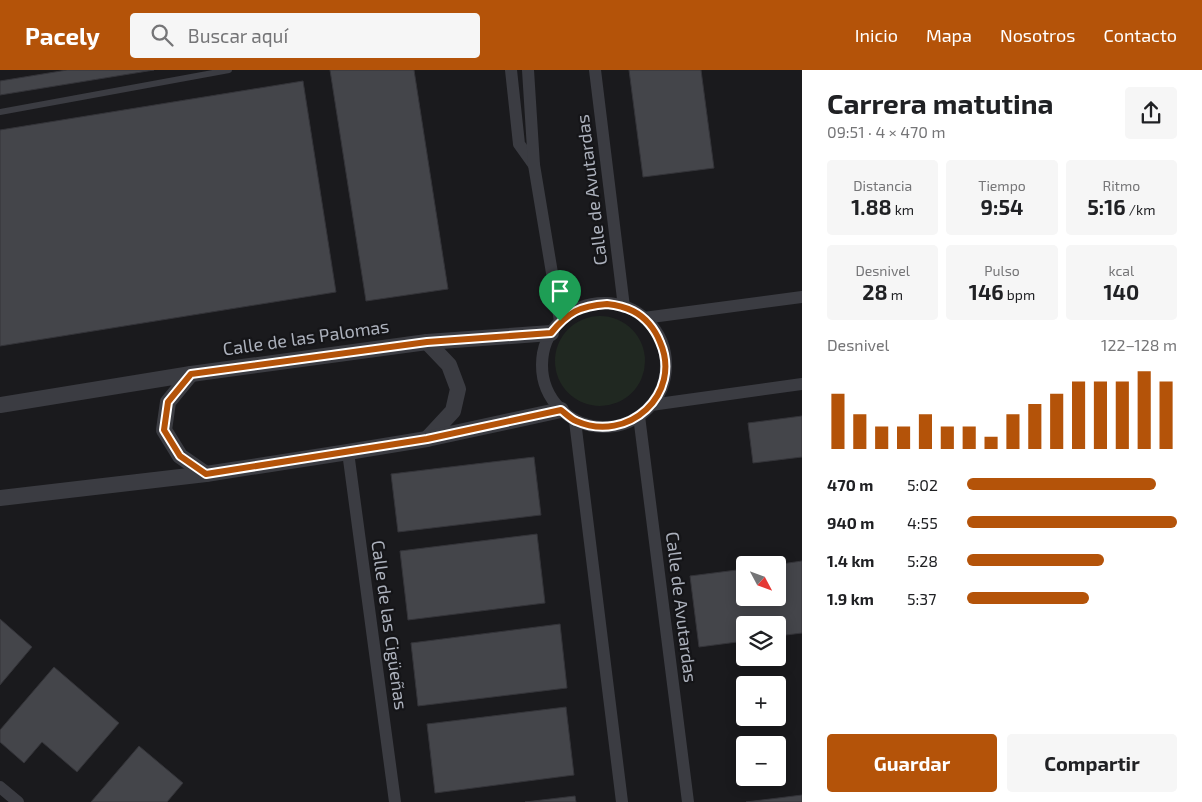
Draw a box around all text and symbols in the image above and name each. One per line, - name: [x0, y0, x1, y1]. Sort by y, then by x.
- search box: [130, 13, 480, 58]
- text: Pacely: [25, 21, 100, 50]
- icon: search: [148, 21, 176, 49]
- text: Buscar aquí: [188, 24, 288, 47]
- text: Inicio: [855, 24, 898, 46]
- text: Mapa: [926, 24, 972, 46]
- text: Nosotros: [1000, 24, 1075, 46]
- text: Contacto: [1103, 24, 1177, 46]
- text: Carrera matutina: [827, 86, 1053, 120]
- button: share: [1125, 87, 1177, 139]
- street label: Calle de Avutardas: [571, 113, 611, 267]
- text: 09:51 · 4 × 470 m: [827, 122, 945, 141]
- text: Distancia: [853, 177, 912, 194]
- text: Tiempo: [978, 177, 1026, 194]
- text: Ritmo: [1102, 177, 1140, 194]
- text: 1.88: [851, 194, 892, 219]
- text: 9:54: [981, 194, 1023, 219]
- text: 5:16: [1087, 194, 1126, 219]
- text: km: [892, 201, 914, 218]
- text: /km: [1126, 201, 1155, 218]
- text: Desnivel: [855, 262, 910, 279]
- text: Pulso: [984, 262, 1020, 279]
- text: kcal: [1109, 262, 1134, 279]
- pin: [539, 270, 581, 321]
- icon: arrive: [546, 277, 574, 305]
- text: 28: [862, 279, 888, 304]
- text: 146: [969, 279, 1004, 304]
- text: 140: [1103, 279, 1139, 304]
- text: m: [888, 286, 903, 303]
- text: bpm: [1004, 286, 1035, 303]
- street label: Calle de las Palomas: [221, 314, 390, 360]
- text: Desnivel: [827, 335, 889, 354]
- text: 122–128 m: [1101, 335, 1177, 354]
- text: 470 m: [827, 475, 873, 494]
- text: 5:02: [907, 475, 938, 494]
- text: 940 m: [827, 513, 874, 532]
- text: 4:55: [907, 513, 938, 532]
- street label: Calle de Avutardas: [662, 530, 702, 684]
- street label: Calle de las Cigüeñas: [367, 539, 413, 711]
- text: 1.4 km: [827, 551, 874, 570]
- text: 5:28: [907, 551, 938, 570]
- north arrow: [736, 556, 786, 606]
- map controls: [736, 556, 786, 786]
- text: 1.9 km: [827, 589, 874, 608]
- text: 5:37: [907, 589, 936, 608]
- button: layers: [736, 616, 786, 666]
- button: +: [736, 676, 786, 726]
- button: Guardar: [827, 734, 997, 792]
- button: Compartir: [1007, 734, 1177, 792]
- button: −: [736, 736, 786, 786]

